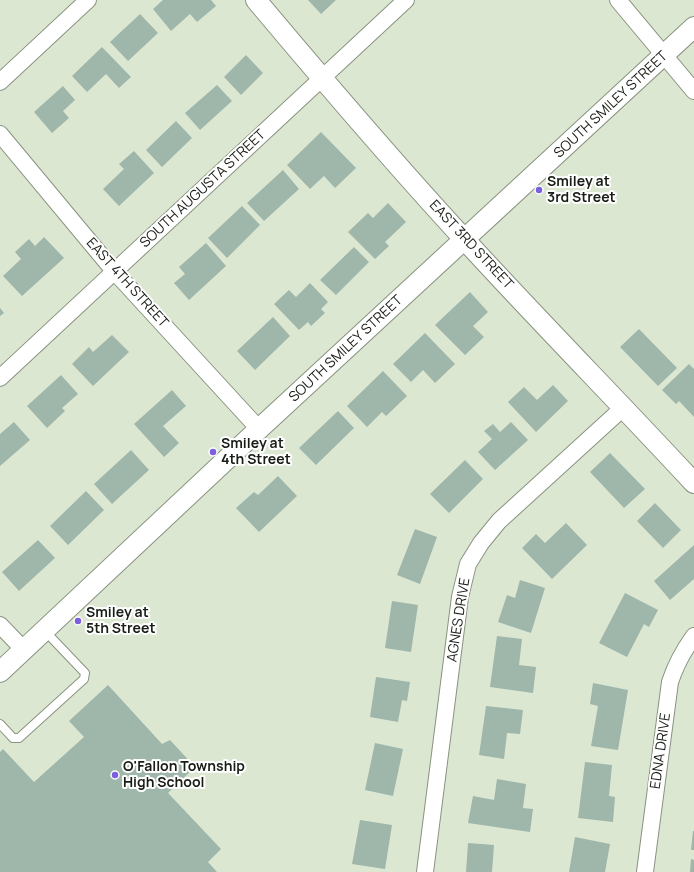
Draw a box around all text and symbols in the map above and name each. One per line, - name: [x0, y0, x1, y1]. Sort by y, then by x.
- street label: SOUTH SMILEY STREET: [551, 48, 671, 162]
- street label: SOUTH AUGUSTA STREET: [137, 126, 269, 252]
- place label: Smiley at 3rd Street: [547, 174, 616, 206]
- marker: Smiley at 3rd Street: [534, 185, 544, 195]
- street label: EAST 3RD STREET: [426, 197, 516, 293]
- street label: EAST 4TH STREET: [82, 235, 172, 331]
- street label: SOUTH SMILEY STREET: [286, 292, 406, 406]
- place label: Smiley at 4th Street: [221, 436, 291, 468]
- marker: Smiley at 4th Street: [208, 447, 218, 457]
- street label: AGNES DRIVE: [444, 577, 474, 663]
- place label: Smiley at 5th Street: [86, 605, 155, 638]
- marker: Smiley at 5th Street: [73, 616, 83, 626]
- street label: EDNA DRIVE: [647, 712, 675, 790]
- place label: O'Fallon Township High School: [123, 759, 245, 792]
- marker: O'Fallon Township High School: [110, 770, 120, 780]

